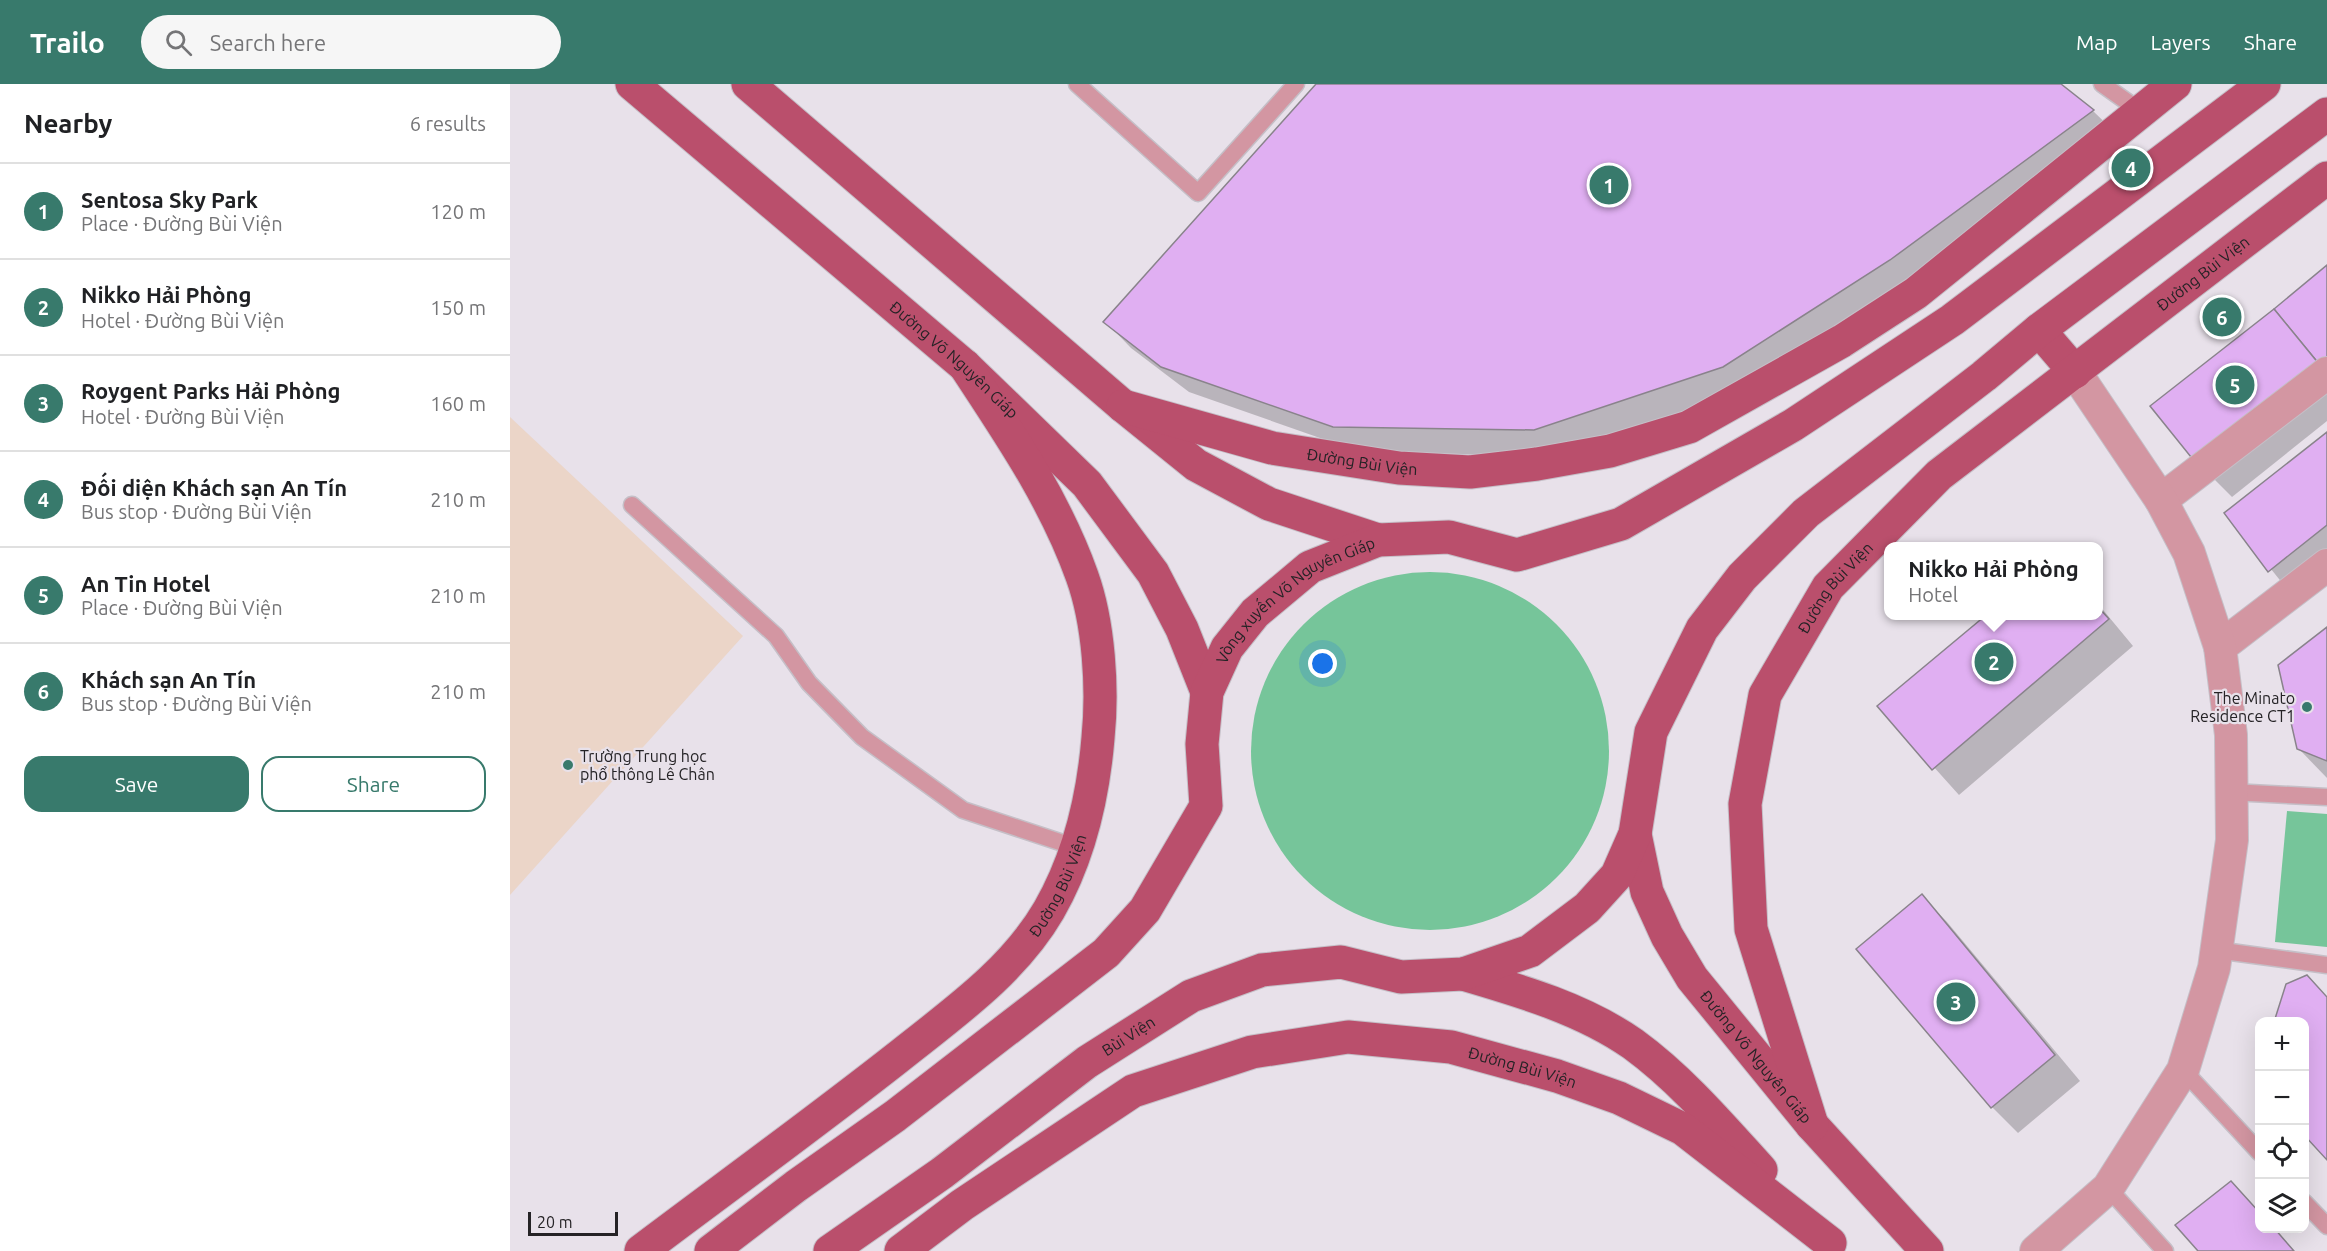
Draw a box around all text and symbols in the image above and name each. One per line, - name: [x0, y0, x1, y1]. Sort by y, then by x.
- search box: [141, 15, 561, 69]
- icon: search: [162, 26, 195, 59]
- text: Trailo: [30, 27, 105, 58]
- text: Search here: [210, 30, 326, 55]
- text: Map: [2076, 30, 2117, 54]
- text: Layers: [2150, 30, 2211, 54]
- text: Share: [2244, 30, 2297, 54]
- text: Nearby: [24, 109, 112, 138]
- text: 6 results: [410, 112, 486, 135]
- pin: 4: [2112, 146, 2150, 190]
- pin: 1: [1590, 162, 1628, 208]
- text: Sentosa Sky Park: [81, 187, 258, 212]
- text: 1: [38, 200, 49, 223]
- text: 120 m: [430, 200, 486, 223]
- text: Place · Đường Bùi Viện: [81, 212, 283, 235]
- street label: Đường Bùi Viện: [2153, 232, 2253, 314]
- text: Nikko Hải Phòng: [81, 282, 251, 307]
- pin: 6: [2202, 294, 2242, 340]
- text: 2: [38, 296, 49, 319]
- text: 150 m: [430, 296, 486, 319]
- street label: Đường Võ Nguyên Giáp: [886, 297, 1022, 422]
- text: Hotel · Đường Bùi Viện: [81, 309, 285, 332]
- pin: 5: [2216, 362, 2254, 408]
- text: Roygent Parks Hải Phòng: [81, 378, 341, 403]
- text: 3: [38, 392, 49, 415]
- text: 160 m: [430, 392, 486, 415]
- text: Hotel · Đường Bùi Viện: [81, 405, 285, 428]
- street label: Đường Bùi Viện: [1305, 445, 1418, 478]
- text: Đối diện Khách sạn An Tín: [81, 475, 347, 500]
- text: 4: [38, 488, 49, 511]
- text: 210 m: [430, 488, 486, 511]
- text: Bus stop · Đường Bùi Viện: [81, 500, 312, 523]
- street label: Vòng xuyến Võ Nguyên Giáp: [1212, 533, 1377, 666]
- street label: Đường Bùi Viện: [1794, 538, 1876, 637]
- popup: [1884, 542, 2103, 620]
- text: Nikko Hải Phòng: [1908, 556, 2079, 581]
- text: An Tin Hotel: [81, 571, 210, 596]
- text: Hotel: [1908, 583, 1958, 606]
- text: 5: [38, 584, 49, 607]
- text: 210 m: [430, 584, 486, 607]
- text: Place · Đường Bùi Viện: [81, 596, 283, 619]
- pin: 2: [1974, 640, 2014, 684]
- your location: [1308, 649, 1337, 678]
- text: Khách sạn An Tín: [81, 667, 256, 692]
- text: 6: [38, 680, 49, 703]
- text: 210 m: [430, 680, 486, 703]
- place label: The Minato Residence CT1: [2190, 689, 2295, 725]
- text: Bus stop · Đường Bùi Viện: [81, 692, 312, 715]
- marker: The Minato Residence CT1: [2300, 700, 2314, 714]
- place label: Trường Trung học phổ thông Lê Chân: [580, 747, 715, 783]
- button: Save: [24, 756, 249, 812]
- button: Share: [261, 756, 486, 812]
- marker: Trường Trung học phổ thông Lê Chân: [561, 758, 575, 772]
- street label: Đường Bùi Viện: [1025, 832, 1089, 940]
- pin: 3: [1936, 980, 1976, 1024]
- street label: Đường Võ Nguyên Giáp: [1697, 987, 1816, 1127]
- street label: Bùi Viện: [1098, 1012, 1158, 1059]
- map controls: [2255, 1017, 2309, 1233]
- button: +: [2255, 1017, 2309, 1071]
- street label: Đường Bùi Viện: [1466, 1043, 1579, 1091]
- button: −: [2255, 1071, 2309, 1125]
- button: locate: [2255, 1125, 2309, 1179]
- button: layers: [2255, 1179, 2309, 1233]
- scale bar: [528, 1209, 618, 1236]
- text: 20 m: [537, 1213, 573, 1231]

